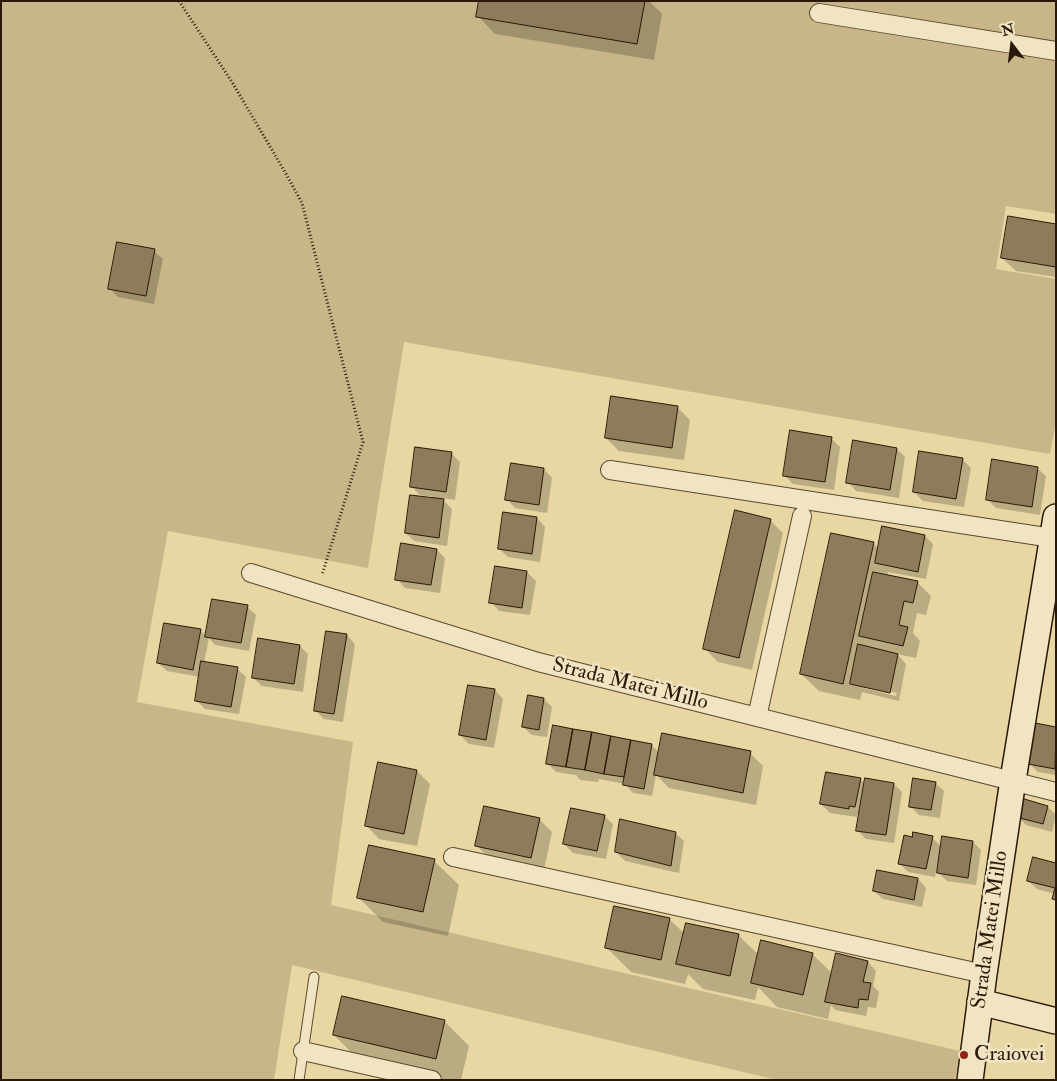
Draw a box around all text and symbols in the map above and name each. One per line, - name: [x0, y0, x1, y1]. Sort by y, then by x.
- north arrow: [987, 20, 1037, 70]
- text: N: [1000, 20, 1016, 40]
- street label: Strada Matei Millo: [550, 653, 710, 717]
- street label: Strada Matei Millo: [967, 849, 1015, 1011]
- place label: Craiovei: [974, 1042, 1044, 1068]
- marker: Craiovei: [958, 1049, 970, 1061]

